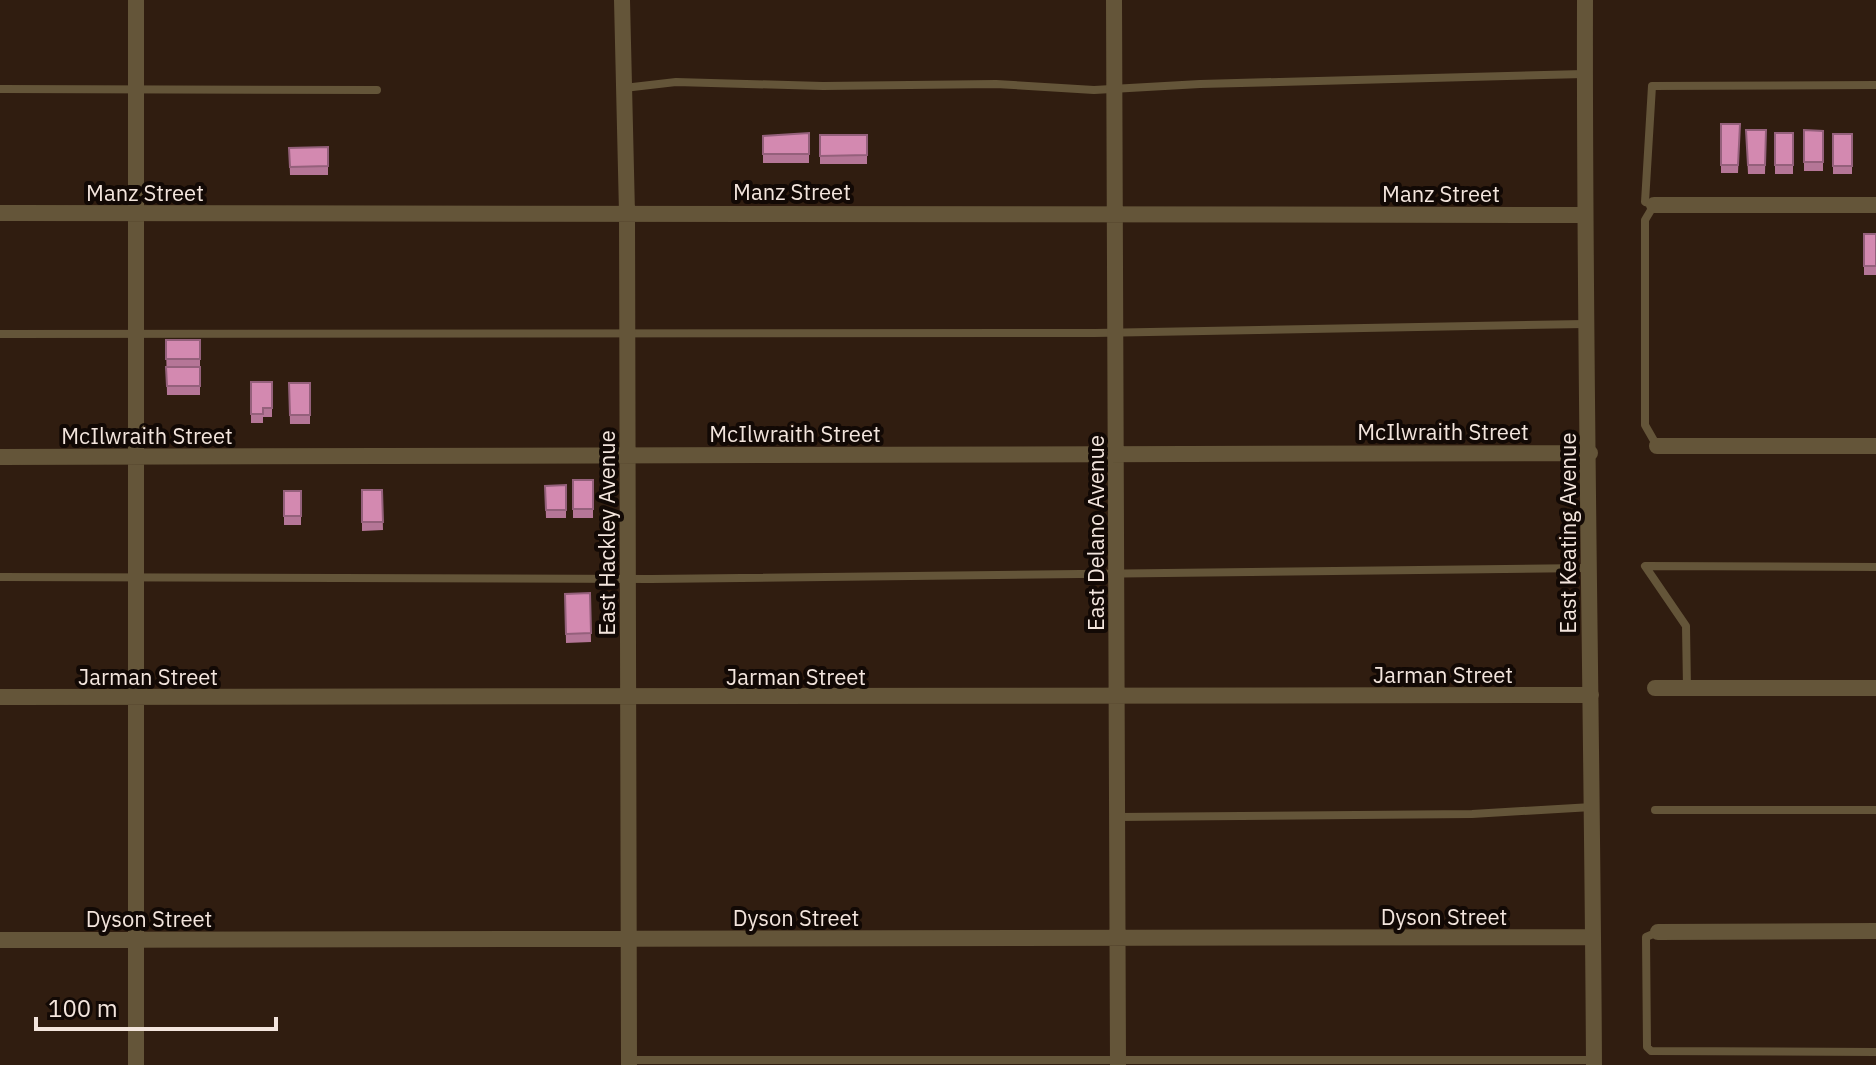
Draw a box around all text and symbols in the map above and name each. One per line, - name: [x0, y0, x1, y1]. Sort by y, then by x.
- street label: Manz Street: [733, 177, 851, 206]
- street label: Manz Street: [86, 178, 204, 207]
- street label: Manz Street: [1382, 179, 1500, 208]
- street label: McIlwraith Street: [1357, 417, 1529, 446]
- street label: McIlwraith Street: [709, 419, 881, 448]
- street label: McIlwraith Street: [61, 421, 233, 450]
- street label: East Hackley Avenue: [592, 430, 621, 636]
- street label: East Keating Avenue: [1553, 432, 1582, 634]
- street label: East Delano Avenue: [1081, 435, 1110, 631]
- street label: Jarman Street: [1373, 660, 1513, 689]
- street label: Jarman Street: [78, 662, 218, 691]
- street label: Jarman Street: [726, 662, 866, 691]
- street label: Dyson Street: [1381, 902, 1507, 931]
- street label: Dyson Street: [733, 903, 859, 932]
- street label: Dyson Street: [86, 904, 212, 933]
- scale bar: [36, 981, 276, 1031]
- text: 100 m: [48, 992, 118, 1024]

